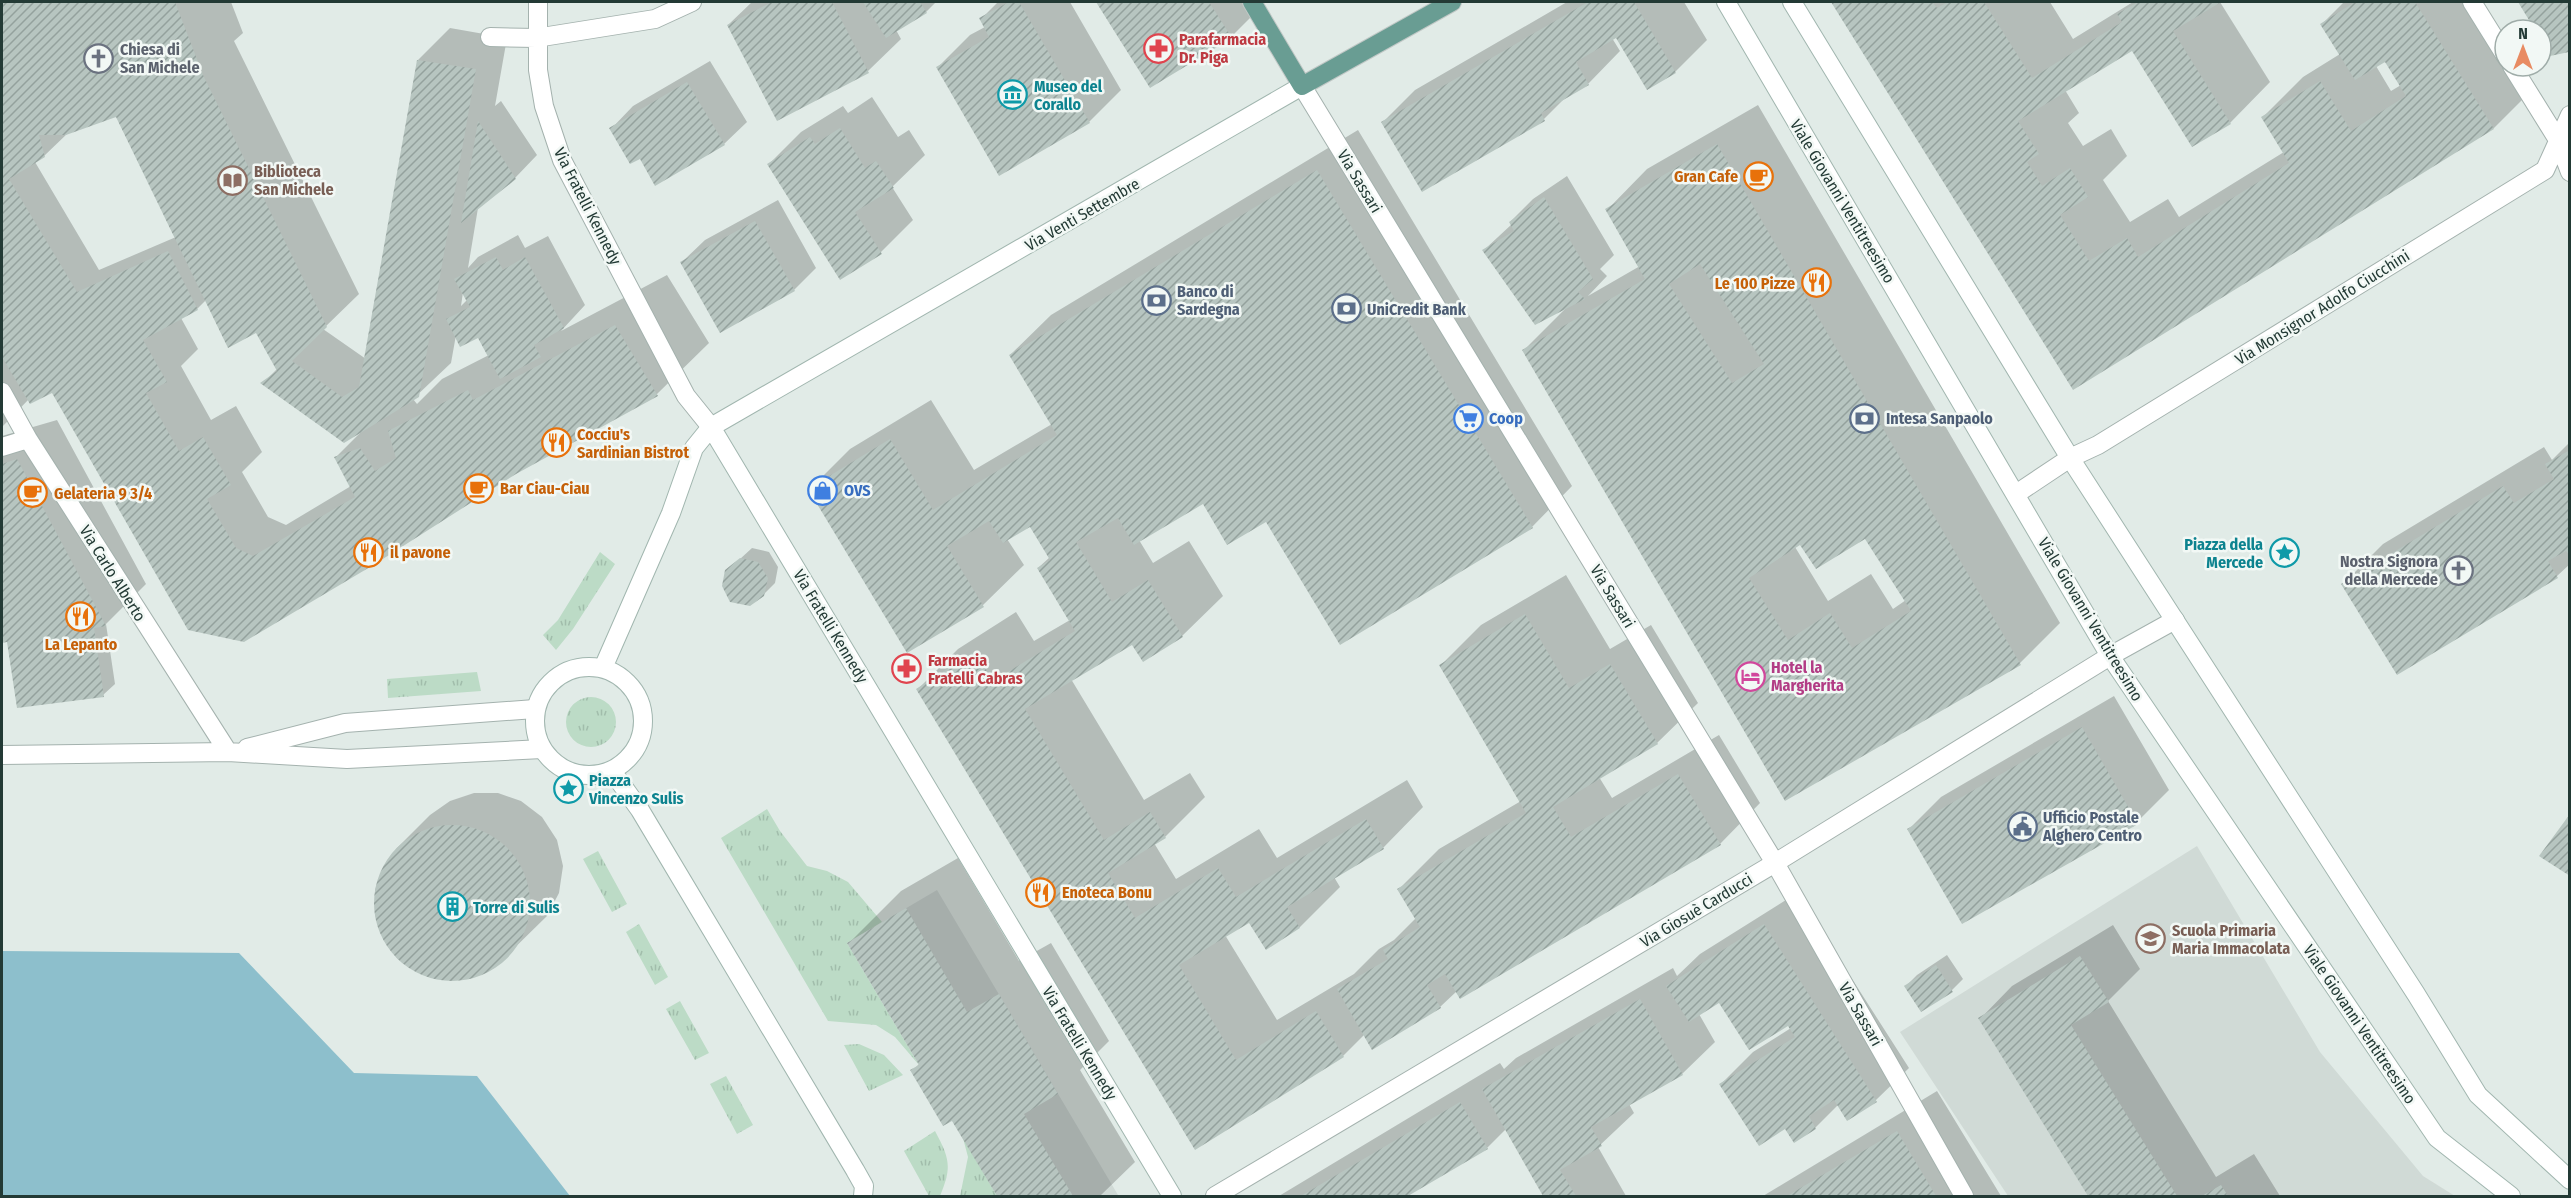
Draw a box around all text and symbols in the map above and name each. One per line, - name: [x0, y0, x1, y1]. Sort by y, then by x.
- north arrow: [2493, 18, 2553, 78]
- text: N: [2518, 24, 2528, 43]
- place label: Parafarmacia Dr. Piga: [1179, 30, 1266, 67]
- pharmacy icon: Parafarmacia Dr. Piga: [1142, 32, 1174, 64]
- place label: Chiesa di San Michele: [120, 40, 200, 77]
- church icon: Chiesa di San Michele: [83, 42, 115, 74]
- place label: Museo del Corallo: [1034, 77, 1103, 114]
- museum icon: Museo del Corallo: [997, 79, 1029, 111]
- street label: Viale Giovanni Ventitreesimo: [1786, 116, 1899, 287]
- street label: Via Fratelli Kennedy: [550, 144, 626, 269]
- street label: Via Sassari: [1333, 146, 1386, 216]
- cafe icon: Gran Cafe: [1743, 160, 1775, 192]
- place label: Biblioteca San Michele: [254, 162, 334, 199]
- library icon: Biblioteca San Michele: [217, 164, 249, 196]
- place label: Gran Cafe: [1674, 167, 1738, 186]
- street label: Via Venti Settembre: [1022, 174, 1143, 255]
- street label: Via Monsignor Adolfo Ciucchini: [2232, 246, 2413, 369]
- restaurant icon: Le 100 Pizze: [1800, 267, 1832, 299]
- place label: Le 100 Pizze: [1715, 274, 1795, 293]
- place label: Banco di Sardegna: [1177, 282, 1240, 319]
- bank icon: Banco di Sardegna: [1140, 284, 1172, 316]
- bank icon: UniCredit Bank: [1330, 293, 1362, 325]
- place label: UniCredit Bank: [1367, 300, 1467, 319]
- supermarket icon: Coop: [1452, 402, 1484, 434]
- bank icon: Intesa Sanpaolo: [1849, 402, 1881, 434]
- place label: Coop: [1489, 409, 1523, 428]
- place label: Intesa Sanpaolo: [1886, 409, 1993, 428]
- place label: Cocciu's Sardinian Bistrot: [577, 425, 689, 462]
- restaurant icon: Cocciu's Sardinian Bistrot: [540, 427, 572, 459]
- cafe icon: Bar Ciau-Ciau: [463, 472, 495, 504]
- shop icon: OVS: [807, 474, 839, 506]
- cafe icon: Gelateria 9 3/4: [17, 477, 49, 509]
- place label: Bar Ciau-Ciau: [500, 479, 590, 498]
- place label: OVS: [844, 481, 870, 500]
- place label: Gelateria 9 3/4: [54, 484, 152, 503]
- street label: Via Carlo Alberto: [75, 522, 150, 625]
- street label: Viale Giovanni Ventitreesimo: [2034, 534, 2147, 705]
- place label: Piazza della Mercede: [2184, 535, 2263, 572]
- restaurant icon: il pavone: [353, 536, 385, 568]
- place icon: Piazza della Mercede: [2268, 537, 2300, 569]
- place label: il pavone: [390, 543, 451, 562]
- place label: Nostra Signora della Mercede: [2340, 552, 2438, 589]
- church icon: Nostra Signora della Mercede: [2443, 554, 2475, 586]
- street label: Via Sassari: [1586, 561, 1639, 631]
- street label: Via Fratelli Kennedy: [789, 566, 872, 687]
- restaurant icon: La Lepanto: [65, 600, 97, 632]
- place label: La Lepanto: [45, 635, 118, 654]
- place label: Farmacia Fratelli Cabras: [928, 651, 1023, 688]
- pharmacy icon: Farmacia Fratelli Cabras: [891, 653, 923, 685]
- place label: Hotel la Margherita: [1771, 658, 1844, 695]
- hotel icon: Hotel la Margherita: [1734, 660, 1766, 692]
- place label: Piazza Vincenzo Sulis: [588, 771, 684, 808]
- place icon: Piazza Vincenzo Sulis: [552, 773, 584, 805]
- place label: Ufficio Postale Alghero Centro: [2042, 808, 2142, 845]
- public building icon: Ufficio Postale Alghero Centro: [2006, 810, 2038, 842]
- street label: Via Giosuè Carducci: [1637, 869, 1756, 951]
- restaurant icon: Enoteca Bonu: [1025, 876, 1057, 908]
- place label: Enoteca Bonu: [1062, 883, 1152, 902]
- building icon: Torre di Sulis: [436, 891, 468, 923]
- place label: Torre di Sulis: [473, 898, 560, 917]
- place label: Scuola Primaria Maria Immacolata: [2172, 921, 2290, 958]
- school or university icon: Scuola Primaria Maria Immacolata: [2135, 923, 2167, 955]
- street label: Viale Giovanni Ventitreesimo: [2299, 941, 2420, 1107]
- street label: Via Sassari: [1835, 979, 1886, 1049]
- street label: Via Fratelli Kennedy: [1038, 983, 1121, 1104]

